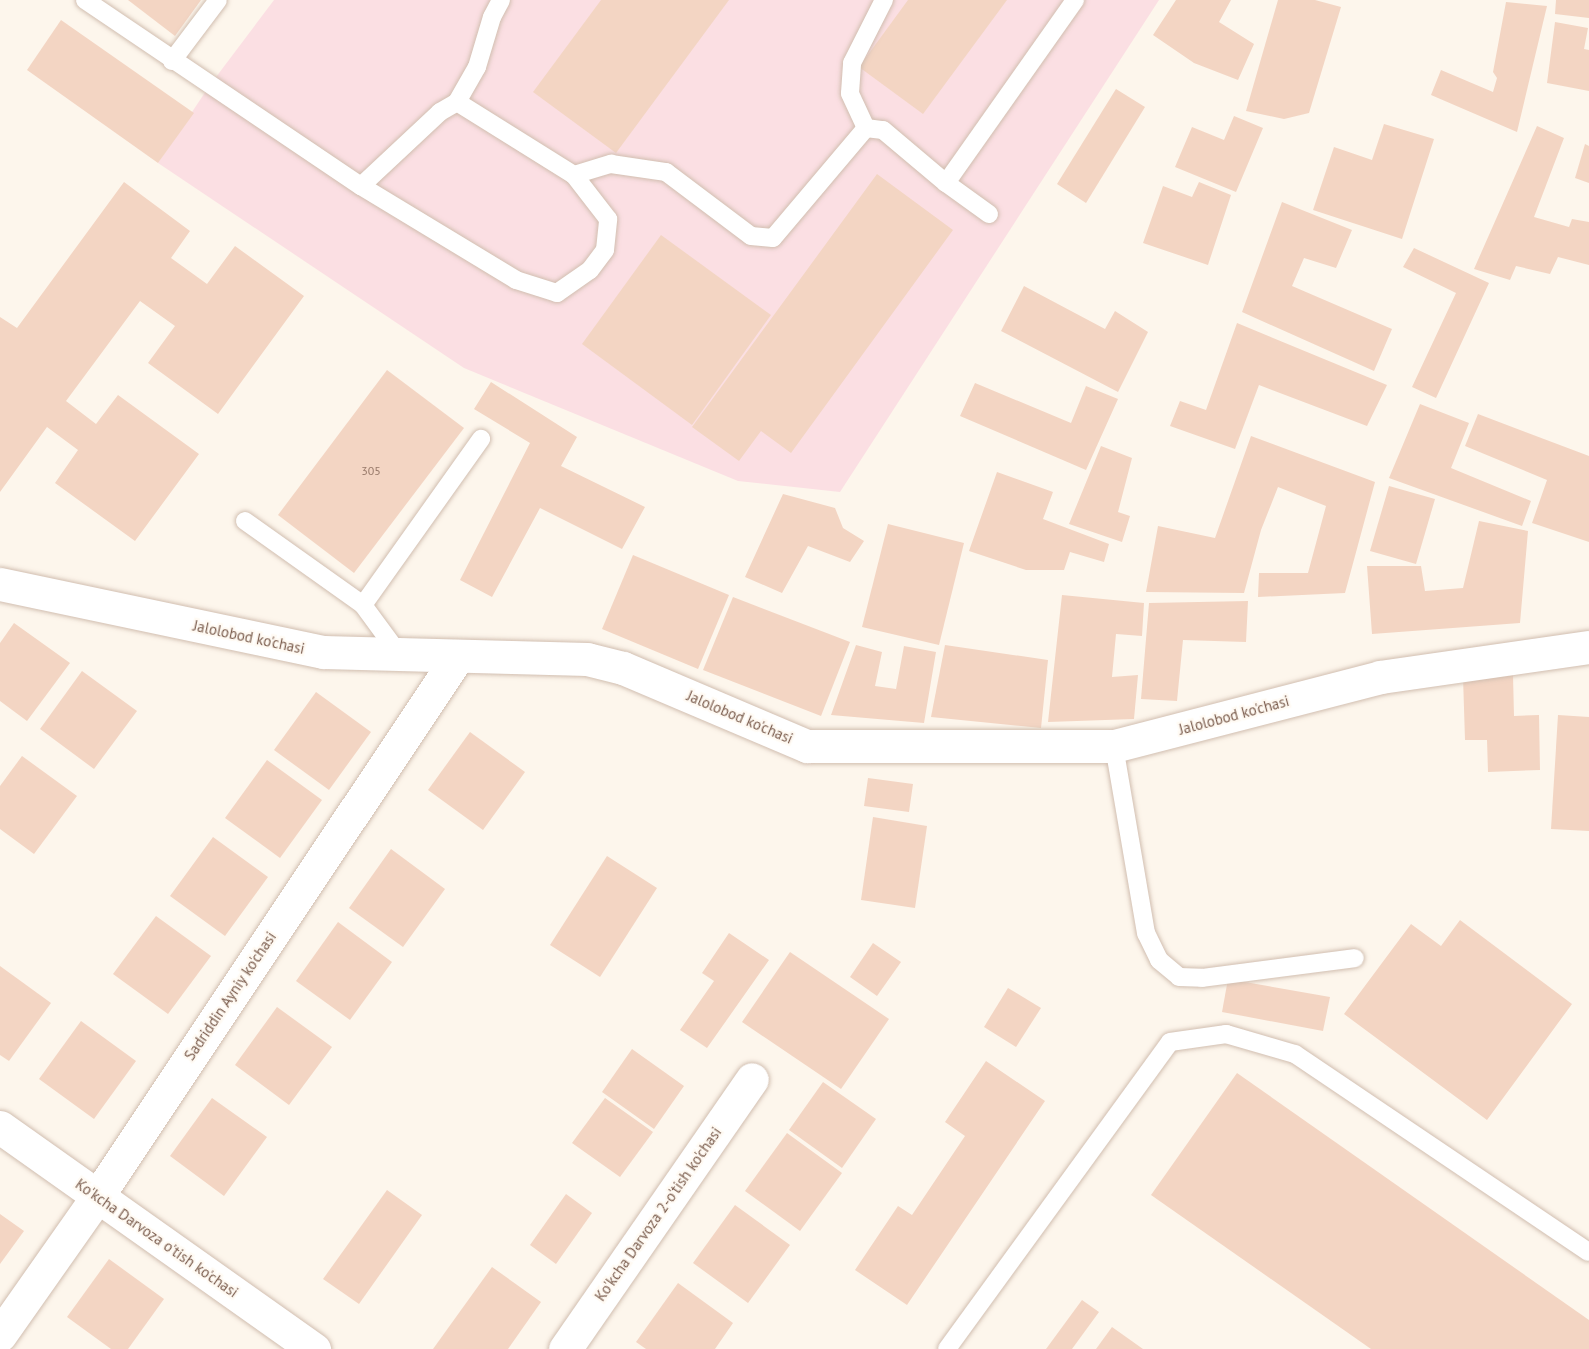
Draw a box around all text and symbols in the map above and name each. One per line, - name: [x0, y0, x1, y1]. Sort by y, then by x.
- house number: 305: [361, 464, 381, 478]
- street label: Jalolobod ko'chasi: [192, 616, 306, 658]
- street label: Jalolobod ko'chasi: [684, 687, 796, 747]
- street label: Jalolobod ko'chasi: [1177, 692, 1291, 738]
- street label: Sadriddin Ayniy ko'chasi: [180, 928, 280, 1064]
- street label: Ko'kcha Darvoza 2-o'tish ko'chasi: [591, 1124, 725, 1304]
- street label: Ko'kcha Darvoza o'tish ko'chasi: [72, 1175, 242, 1301]

